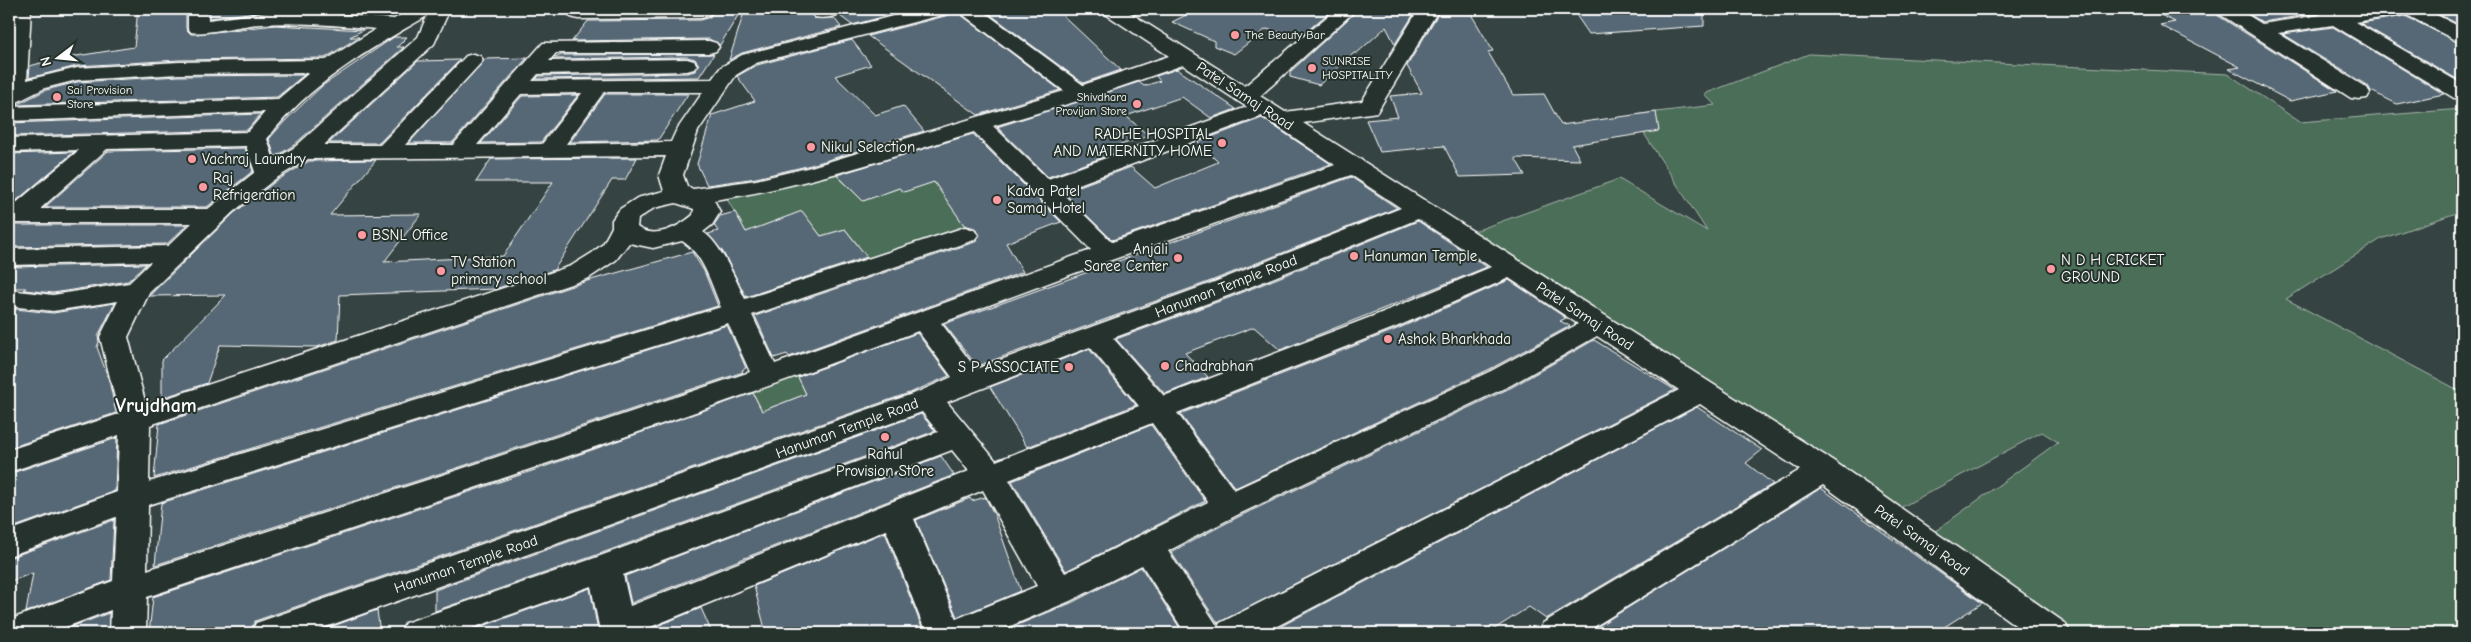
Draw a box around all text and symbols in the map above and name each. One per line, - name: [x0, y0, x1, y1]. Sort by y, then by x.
- place label: The Beauty Bar: [1245, 28, 1325, 42]
- marker: The Beauty Bar: [1229, 29, 1241, 41]
- north arrow: [32, 32, 82, 82]
- place label: SUNRISE HOSPITALITY: [1322, 54, 1394, 82]
- text: N: [37, 55, 55, 68]
- street label: Patel Samaj Road: [1193, 58, 1297, 134]
- marker: SUNRISE HOSPITALITY: [1306, 62, 1318, 74]
- place label: Sai Provision Store: [67, 83, 133, 111]
- place label: Shivdhara Provijan Store: [1055, 90, 1127, 118]
- marker: Sai Provision Store: [51, 91, 63, 103]
- marker: Shivdhara Provijan Store: [1131, 98, 1143, 110]
- place label: RADHE HOSPITAL AND MATERNITY HOME: [1053, 125, 1212, 160]
- marker: RADHE HOSPITAL AND MATERNITY HOME: [1216, 137, 1228, 149]
- place label: Nikul Selection: [821, 138, 915, 156]
- marker: Nikul Selection: [805, 141, 817, 153]
- place label: Vachraj Laundry: [202, 150, 306, 168]
- marker: Vachraj Laundry: [186, 153, 198, 165]
- place label: Raj Refrigeration: [213, 169, 296, 204]
- marker: Raj Refrigeration: [197, 181, 209, 193]
- place label: Kadva Patel Samaj Hotel: [1007, 182, 1085, 217]
- marker: Kadva Patel Samaj Hotel: [991, 194, 1003, 206]
- place label: BSNL Office: [372, 226, 449, 244]
- marker: BSNL Office: [356, 229, 368, 241]
- place label: Anjali Saree Center: [1084, 240, 1168, 275]
- place label: Hanuman Temple: [1364, 247, 1478, 265]
- marker: Hanuman Temple: [1348, 250, 1360, 262]
- street label: Hanuman Temple Road: [1152, 251, 1300, 321]
- place label: N D H CRICKET GROUND: [2061, 251, 2164, 286]
- marker: Anjali Saree Center: [1172, 252, 1184, 264]
- place label: TV Station primary school: [451, 253, 547, 288]
- marker: N D H CRICKET GROUND: [2045, 263, 2057, 275]
- marker: TV Station primary school: [435, 265, 447, 277]
- street label: Patel Samaj Road: [1533, 278, 1637, 354]
- place label: Ashok Bharkhada: [1398, 330, 1511, 348]
- marker: Ashok Bharkhada: [1382, 333, 1394, 345]
- place label: Chadrabhan: [1175, 357, 1253, 375]
- place label: S P ASSOCIATE: [958, 358, 1059, 376]
- marker: Chadrabhan: [1159, 360, 1171, 372]
- marker: S P ASSOCIATE: [1063, 361, 1075, 373]
- district label: Vrujdham: [115, 394, 197, 417]
- street label: Hanuman Temple Road: [773, 394, 921, 462]
- marker: Rahul Provision StOre: [879, 431, 891, 443]
- place label: Rahul Provision StOre: [836, 445, 934, 480]
- street label: Patel Samaj Road: [1871, 500, 1973, 580]
- street label: Hanuman Temple Road: [392, 531, 540, 597]

